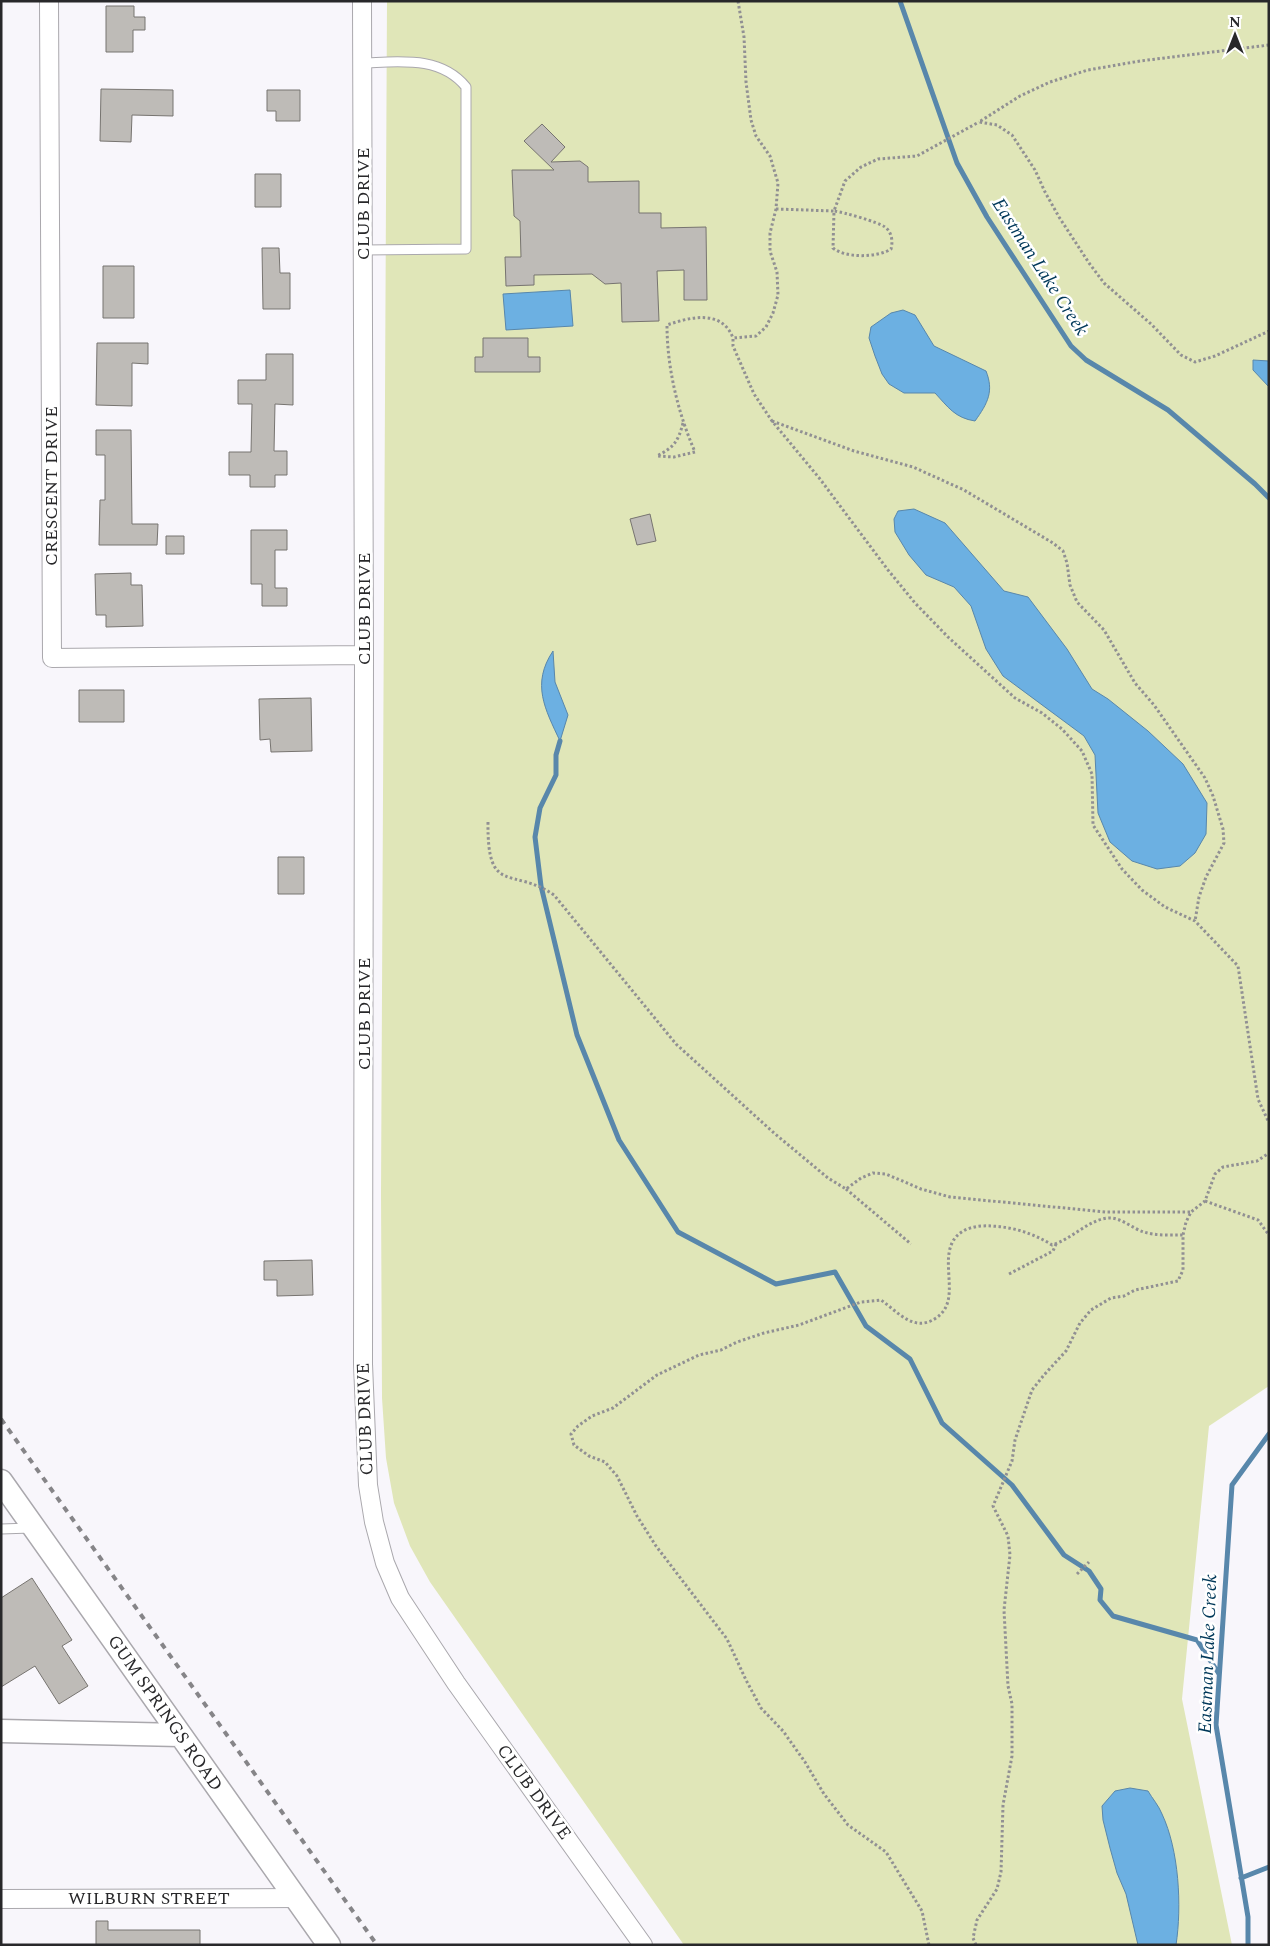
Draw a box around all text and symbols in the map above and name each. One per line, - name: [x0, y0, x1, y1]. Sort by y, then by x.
- north arrow: [1210, 10, 1260, 60]
- text: N: [1229, 12, 1241, 33]
- street label: CLUB DRIVE: [350, 148, 377, 260]
- water label: Eastman Lake Creek: [984, 192, 1096, 342]
- street label: CRESCENT DRIVE: [38, 406, 65, 566]
- street label: CLUB DRIVE: [351, 553, 378, 665]
- street label: CLUB DRIVE: [351, 958, 378, 1070]
- street label: CLUB DRIVE: [350, 1362, 380, 1476]
- water label: Eastman Lake Creek: [1191, 1573, 1225, 1734]
- street label: GUM SPRINGS ROAD: [101, 1629, 229, 1797]
- street label: CLUB DRIVE: [490, 1738, 578, 1846]
- street label: WILBURN STREET: [68, 1885, 230, 1912]

